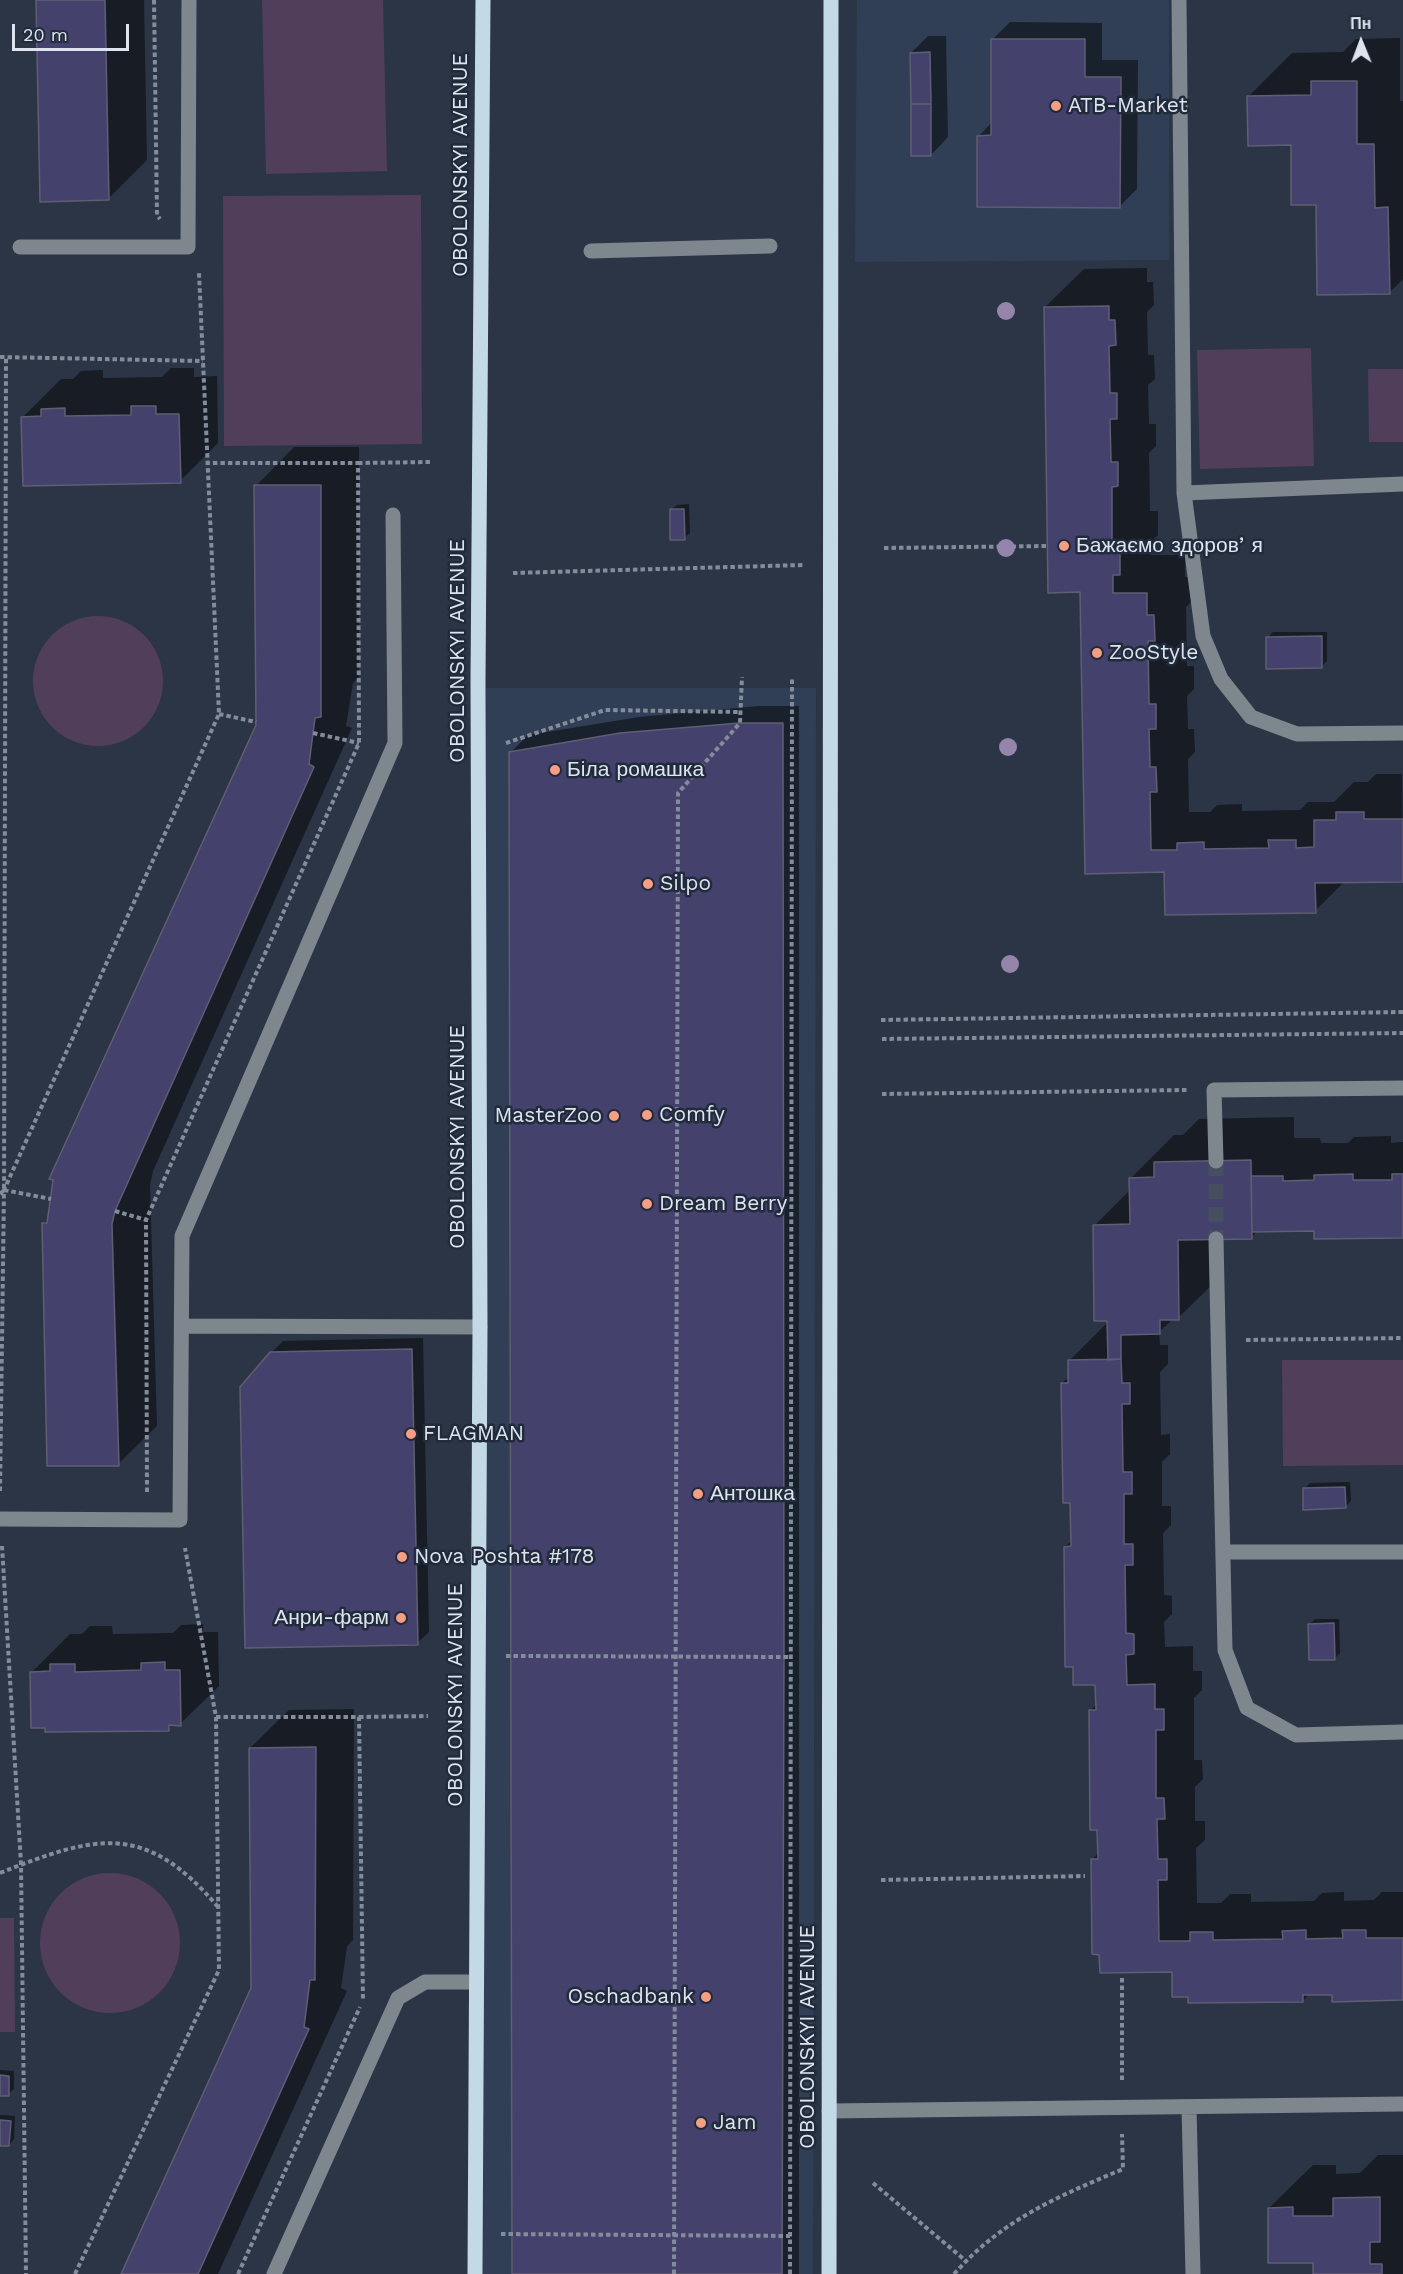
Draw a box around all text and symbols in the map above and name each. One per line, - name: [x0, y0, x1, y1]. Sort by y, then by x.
- scale bar: [15, 12, 132, 50]
- north arrow: [1331, 12, 1391, 72]
- text: Пн: [1350, 14, 1371, 33]
- text: 20 m: [23, 24, 68, 45]
- street label: OBOLONSKYI AVENUE: [448, 53, 474, 277]
- place label: ATB-Market: [1068, 93, 1187, 119]
- marker: ATB-Market: [1049, 99, 1063, 113]
- place label: Бажаємо здоровʼя: [1076, 533, 1263, 559]
- street label: OBOLONSKYI AVENUE: [445, 539, 471, 763]
- marker: Бажаємо здоровʼя: [1057, 539, 1071, 553]
- place label: ZooStyle: [1109, 640, 1198, 666]
- marker: ZooStyle: [1090, 646, 1104, 660]
- place label: Біла ромашка: [567, 757, 704, 783]
- marker: Біла ромашка: [548, 763, 562, 777]
- place label: Silpo: [660, 871, 711, 897]
- marker: Silpo: [641, 877, 655, 891]
- street label: OBOLONSKYI AVENUE: [445, 1025, 471, 1249]
- place label: Comfy: [659, 1102, 725, 1128]
- place label: MasterZoo: [495, 1103, 602, 1129]
- marker: Comfy: [640, 1108, 654, 1122]
- marker: MasterZoo: [607, 1109, 621, 1123]
- place label: Dream Berry: [659, 1191, 787, 1217]
- marker: Dream Berry: [640, 1197, 654, 1211]
- place label: FLAGMAN: [423, 1421, 524, 1447]
- marker: FLAGMAN: [404, 1427, 418, 1441]
- place label: Антошка: [710, 1481, 795, 1507]
- marker: Антошка: [691, 1487, 705, 1501]
- place label: Nova Poshta #178: [414, 1544, 594, 1570]
- marker: Nova Poshta #178: [395, 1550, 409, 1564]
- street label: OBOLONSKYI AVENUE: [443, 1583, 469, 1807]
- place label: Анри-фарм: [274, 1605, 389, 1631]
- marker: Анри-фарм: [394, 1611, 408, 1625]
- street label: OBOLONSKYI AVENUE: [795, 1925, 821, 2149]
- place label: Oschadbank: [567, 1984, 694, 2010]
- marker: Oschadbank: [699, 1990, 713, 2004]
- place label: Jam: [713, 2110, 756, 2136]
- marker: Jam: [694, 2116, 708, 2130]

